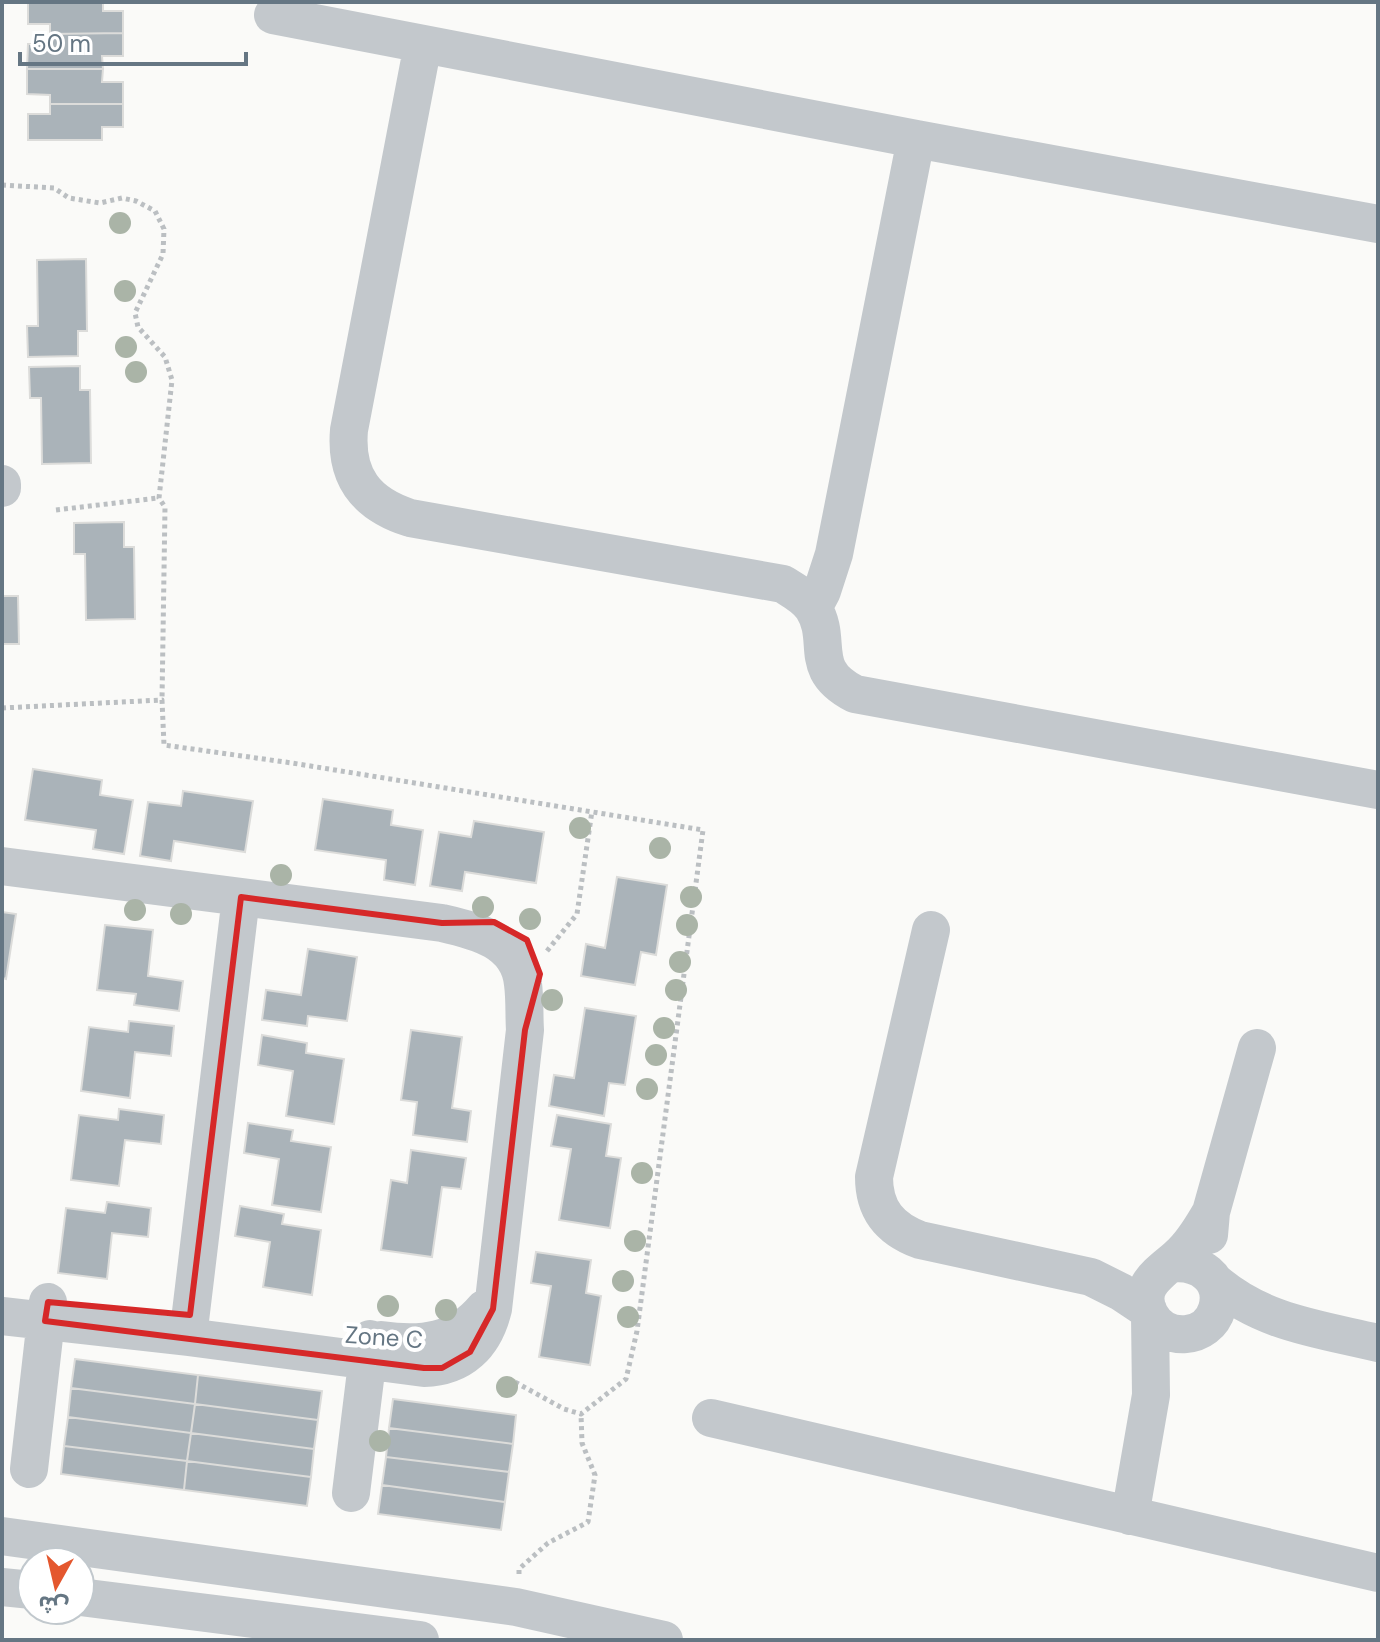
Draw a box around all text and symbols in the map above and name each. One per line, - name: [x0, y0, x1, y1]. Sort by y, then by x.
- scale bar: [20, 16, 246, 66]
- text: 50 m: [32, 28, 91, 59]
- street label: Zone C: [344, 1319, 424, 1355]
- north arrow: [16, 1546, 96, 1626]
- text: ش: [36, 1589, 70, 1622]

